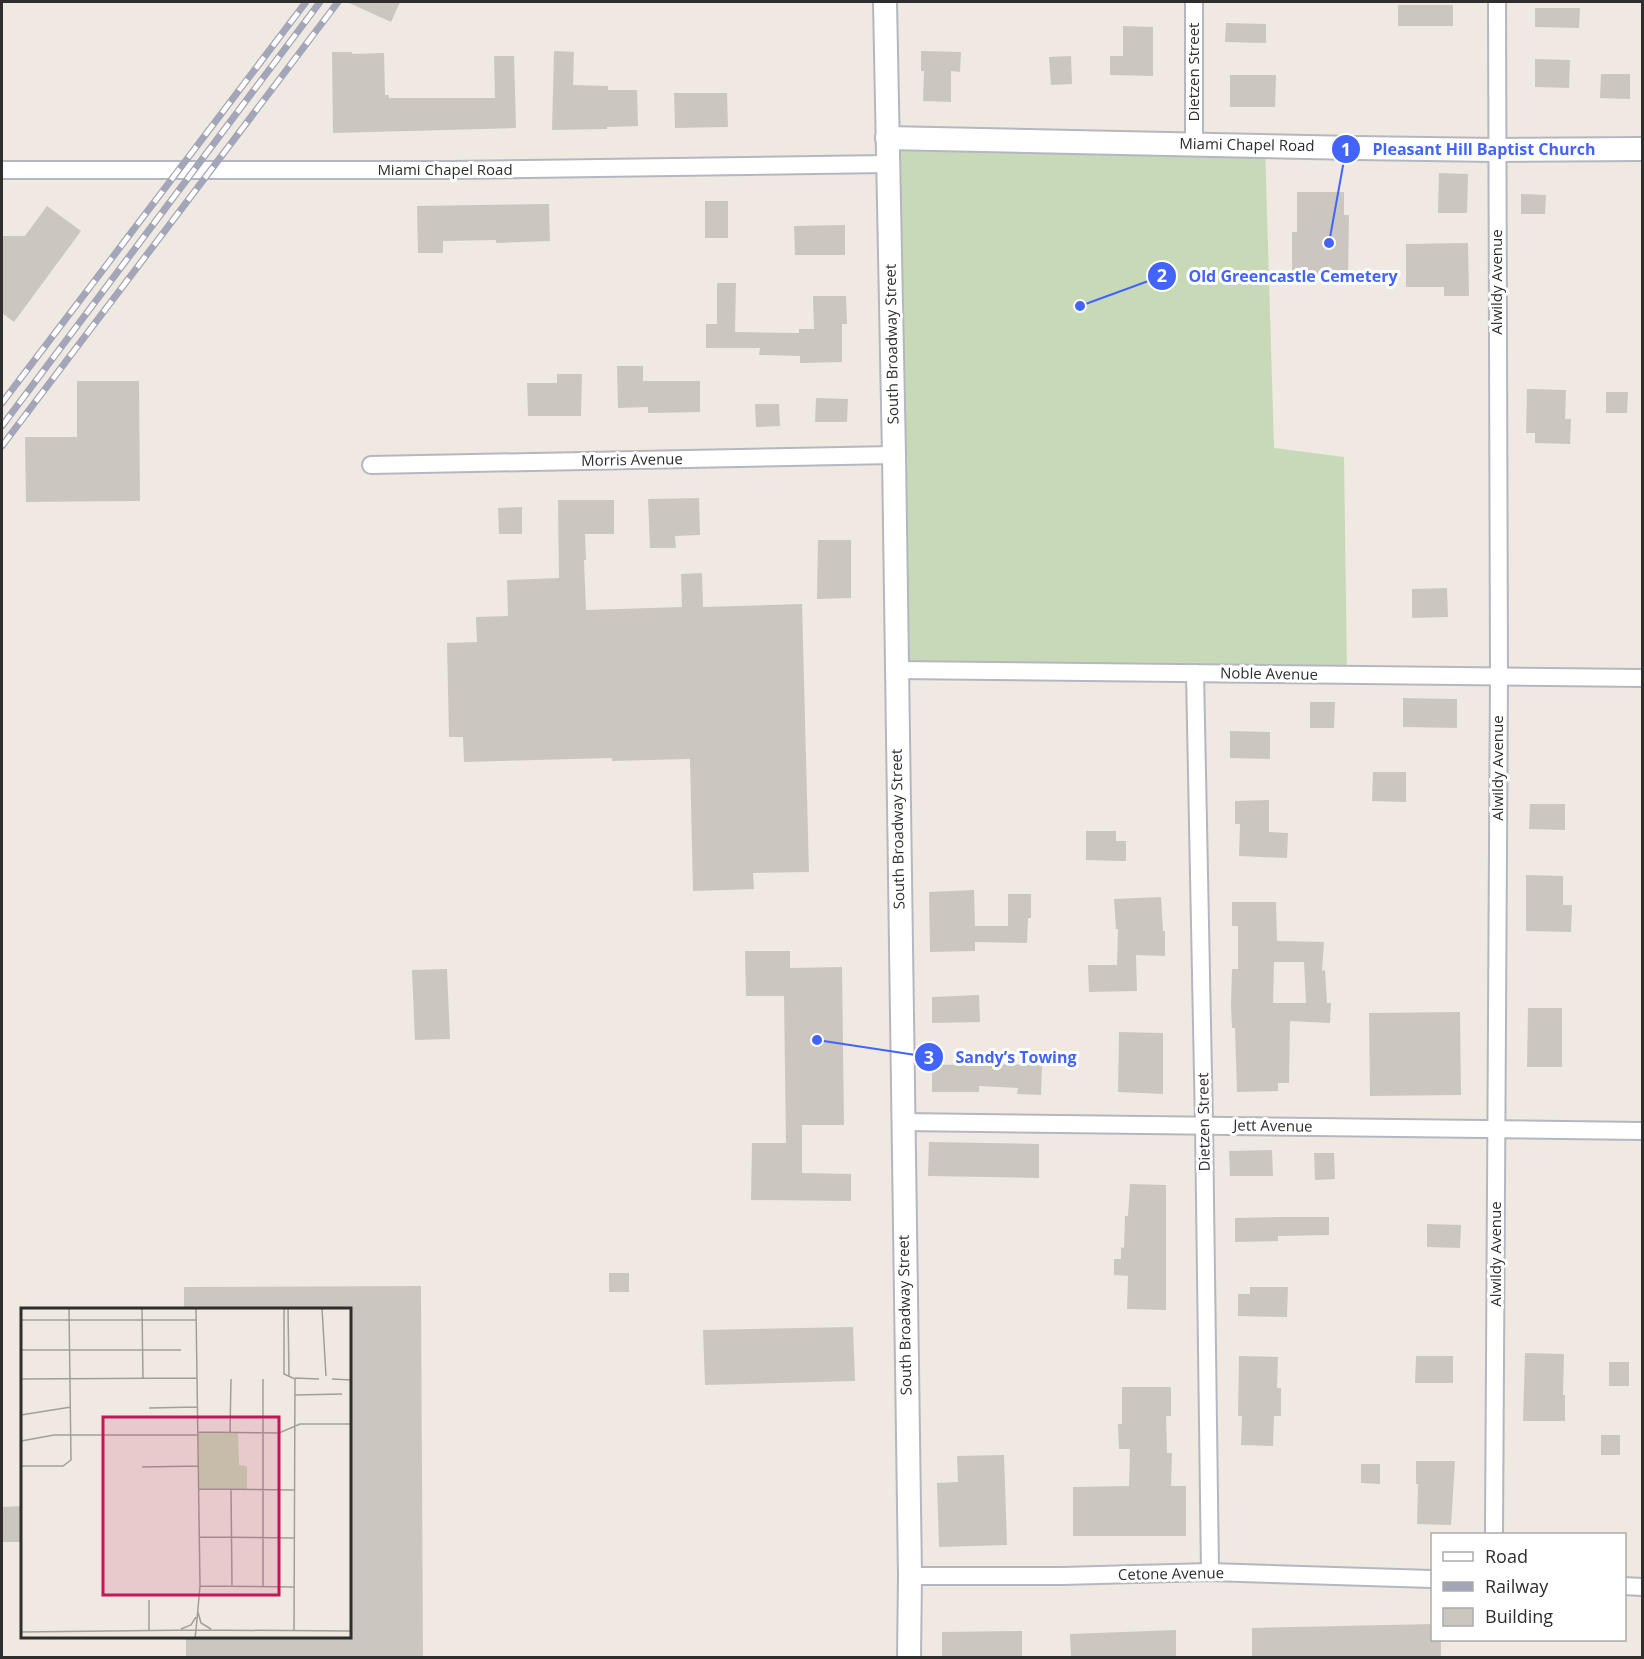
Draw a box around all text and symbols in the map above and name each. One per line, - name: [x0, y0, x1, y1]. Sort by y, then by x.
- street label: Dietzen Street: [1183, 23, 1203, 121]
- callout: Pleasant Hill Baptist Church: [1331, 132, 1608, 166]
- street label: Miami Chapel Road: [1179, 133, 1315, 155]
- text: 1: [1341, 137, 1351, 161]
- text: Pleasant Hill Baptist Church: [1373, 138, 1595, 160]
- street label: Miami Chapel Road: [377, 159, 513, 179]
- street label: Alwildy Avenue: [1486, 229, 1506, 335]
- callout: Old Greencastle Cemetery: [1147, 259, 1410, 293]
- text: 2: [1157, 263, 1167, 287]
- street label: South Broadway Street: [880, 264, 902, 424]
- text: Old Greencastle Cemetery: [1188, 265, 1398, 287]
- street label: Morris Avenue: [581, 448, 683, 470]
- street label: Noble Avenue: [1220, 662, 1318, 684]
- street label: Alwildy Avenue: [1487, 715, 1507, 821]
- street label: South Broadway Street: [886, 749, 908, 909]
- callout: Sandy’s Towing: [914, 1040, 1089, 1074]
- text: 3: [924, 1045, 934, 1069]
- text: Sandy’s Towing: [955, 1046, 1077, 1068]
- street label: Dietzen Street: [1192, 1072, 1214, 1172]
- street label: Jett Avenue: [1231, 1114, 1313, 1136]
- street label: Alwildy Avenue: [1485, 1201, 1505, 1307]
- street label: South Broadway Street: [893, 1235, 915, 1395]
- inset map: [21, 1308, 351, 1638]
- legend: [1431, 1533, 1626, 1641]
- text: Road: [1485, 1544, 1528, 1568]
- street label: Cetone Avenue: [1118, 1562, 1224, 1584]
- text: Railway: [1485, 1574, 1549, 1598]
- text: Building: [1485, 1604, 1553, 1628]

